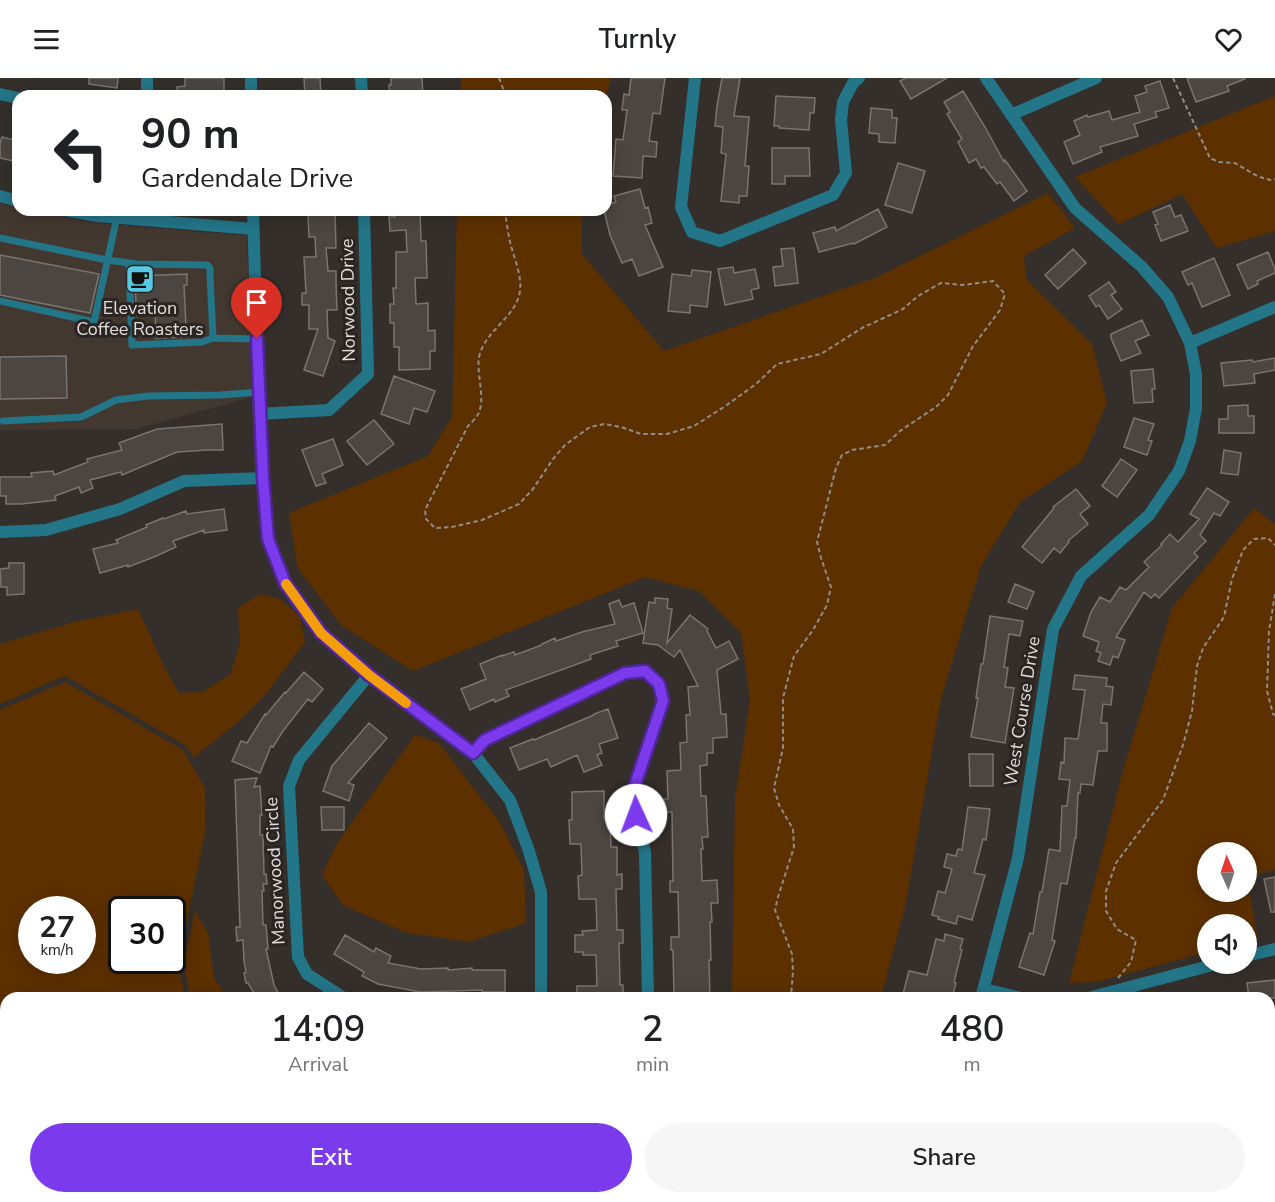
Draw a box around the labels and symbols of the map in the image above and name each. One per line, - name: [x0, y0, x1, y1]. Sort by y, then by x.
- street label: Norwood Drive: [335, 238, 361, 362]
- cafe icon: Elevation Coffee Roasters: [124, 263, 156, 295]
- pin: [231, 277, 282, 339]
- place label: Elevation Coffee Roasters: [76, 296, 204, 341]
- street label: West Course Drive: [998, 634, 1046, 788]
- position arrow: [604, 783, 668, 847]
- street label: Manorwood Circle: [259, 796, 291, 946]
- north arrow: [1197, 842, 1257, 902]
- speed limit sign: 30: [108, 896, 186, 974]

